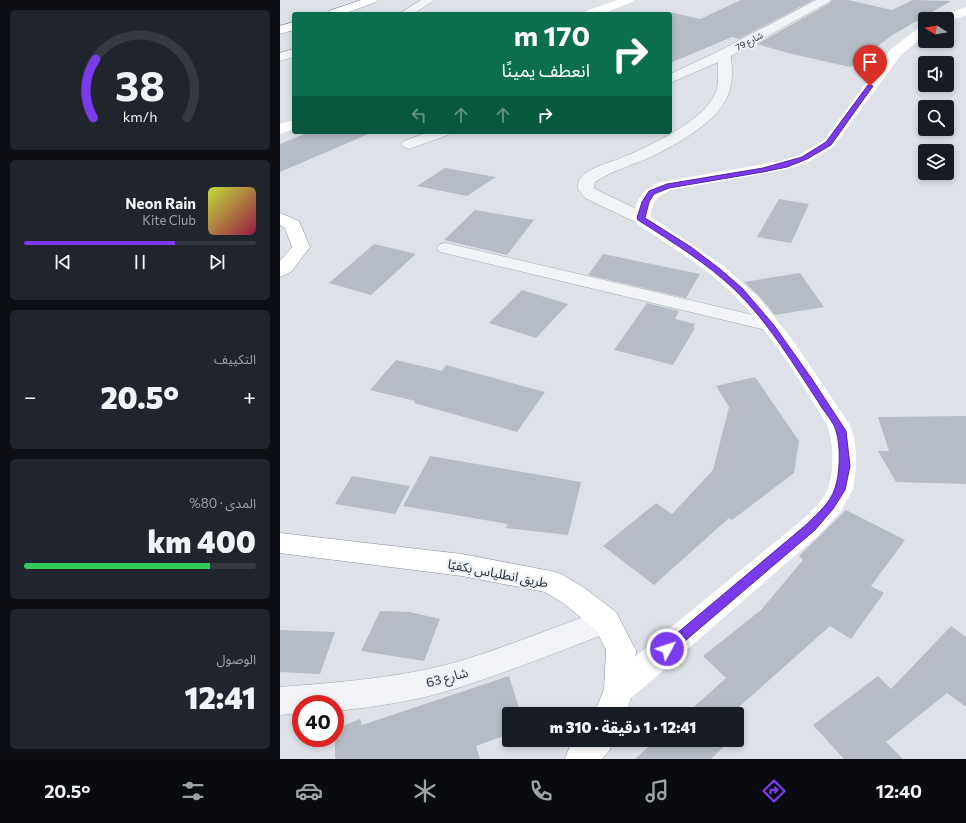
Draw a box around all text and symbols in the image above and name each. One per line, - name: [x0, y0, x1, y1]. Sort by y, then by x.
- north arrow: [918, 12, 954, 48]
- map controls: [918, 12, 954, 180]
- text: 170 m: [514, 18, 590, 52]
- icon: right: [604, 28, 656, 80]
- street label: شارع 79: [733, 29, 766, 55]
- pin: [853, 45, 887, 86]
- icon: arrive: [859, 51, 881, 73]
- button: sound: [918, 56, 954, 92]
- text: 38: [115, 59, 165, 110]
- text: انعطف يمينًا: [502, 59, 590, 81]
- button: search: [918, 100, 954, 136]
- icon: left: [408, 104, 430, 126]
- icon: ahead: [450, 104, 472, 126]
- icon: ahead: [492, 104, 514, 126]
- icon: right: [534, 104, 556, 126]
- text: km/h: [123, 106, 157, 124]
- button: layers: [918, 144, 954, 180]
- text: Neon Rain: [125, 194, 196, 212]
- text: Kite Club: [142, 212, 196, 228]
- icon: previous: [52, 251, 74, 273]
- icon: pause: [129, 251, 151, 273]
- icon: next: [206, 251, 228, 273]
- text: التكييف: [214, 351, 256, 367]
- text: 20.5°: [100, 378, 179, 415]
- text: −: [24, 383, 37, 410]
- text: +: [243, 383, 256, 410]
- text: المدى · 80%: [189, 495, 256, 511]
- text: 400 km: [147, 522, 256, 559]
- street label: طريق انطلياس بكفيّا: [446, 555, 550, 592]
- position arrow: [646, 628, 688, 670]
- text: الوصول: [216, 651, 256, 667]
- street label: شارع 63: [424, 664, 471, 693]
- text: 12:41: [185, 678, 256, 715]
- speed limit sign: 40: [292, 695, 344, 747]
- text: 12:41 · 1 دقيقة · 310 m: [550, 718, 696, 736]
- icon: filters: [179, 777, 207, 805]
- icon: car: [295, 777, 323, 805]
- icon: climate: [411, 777, 439, 805]
- icon: phone: [527, 777, 555, 805]
- icon: music: [643, 777, 671, 805]
- icon: directions: [760, 777, 788, 805]
- text: 20.5°: [44, 780, 90, 802]
- text: 12:40: [876, 780, 922, 802]

